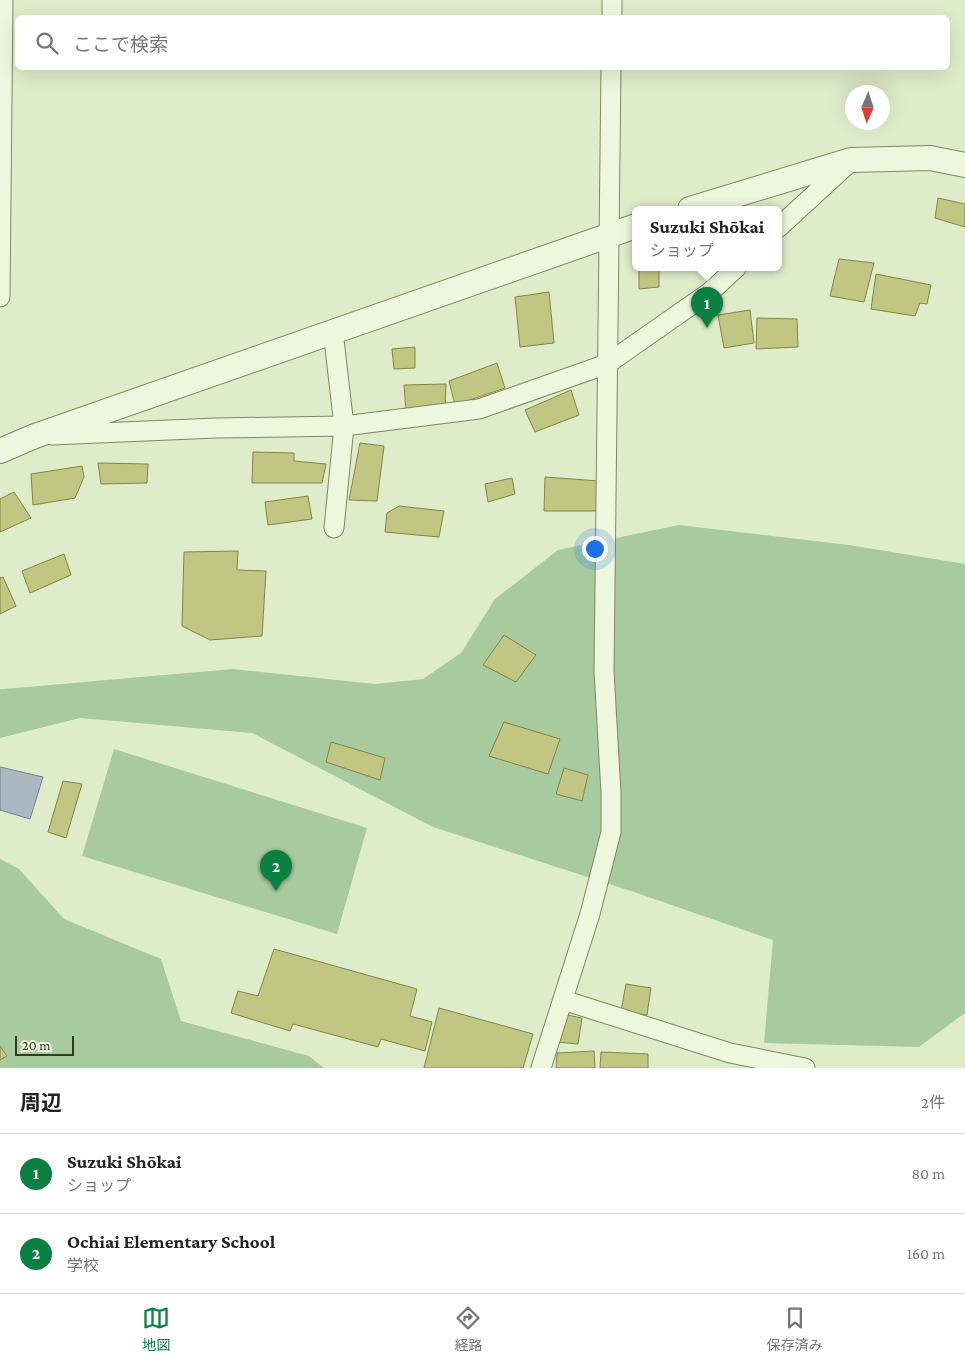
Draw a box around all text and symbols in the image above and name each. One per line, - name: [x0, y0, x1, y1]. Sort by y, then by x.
- search box: [15, 15, 950, 70]
- icon: search: [33, 29, 61, 57]
- text: ここで検索: [73, 34, 168, 55]
- north arrow: [845, 85, 890, 130]
- popup: [632, 206, 782, 271]
- text: Suzuki Shōkai: [650, 216, 764, 237]
- text: ショップ: [650, 242, 714, 259]
- pin: 1: [691, 287, 723, 328]
- your location: [582, 536, 608, 562]
- pin: 2: [260, 850, 292, 891]
- scale bar: [15, 1033, 74, 1056]
- text: 20 m: [22, 1037, 50, 1053]
- text: 周辺: [20, 1091, 62, 1115]
- text: 2件: [921, 1094, 945, 1111]
- text: Suzuki Shōkai: [67, 1151, 182, 1172]
- text: 1: [33, 1165, 39, 1182]
- text: 80 m: [911, 1165, 945, 1182]
- text: ショップ: [67, 1177, 131, 1194]
- text: Ochiai Elementary School: [67, 1231, 275, 1252]
- text: 2: [32, 1245, 40, 1262]
- text: 160 m: [907, 1245, 945, 1262]
- text: 学校: [67, 1257, 99, 1274]
- tab: 地図: [142, 1304, 170, 1354]
- tab: 経路: [454, 1304, 482, 1354]
- tab: 保存済み: [767, 1304, 823, 1354]

